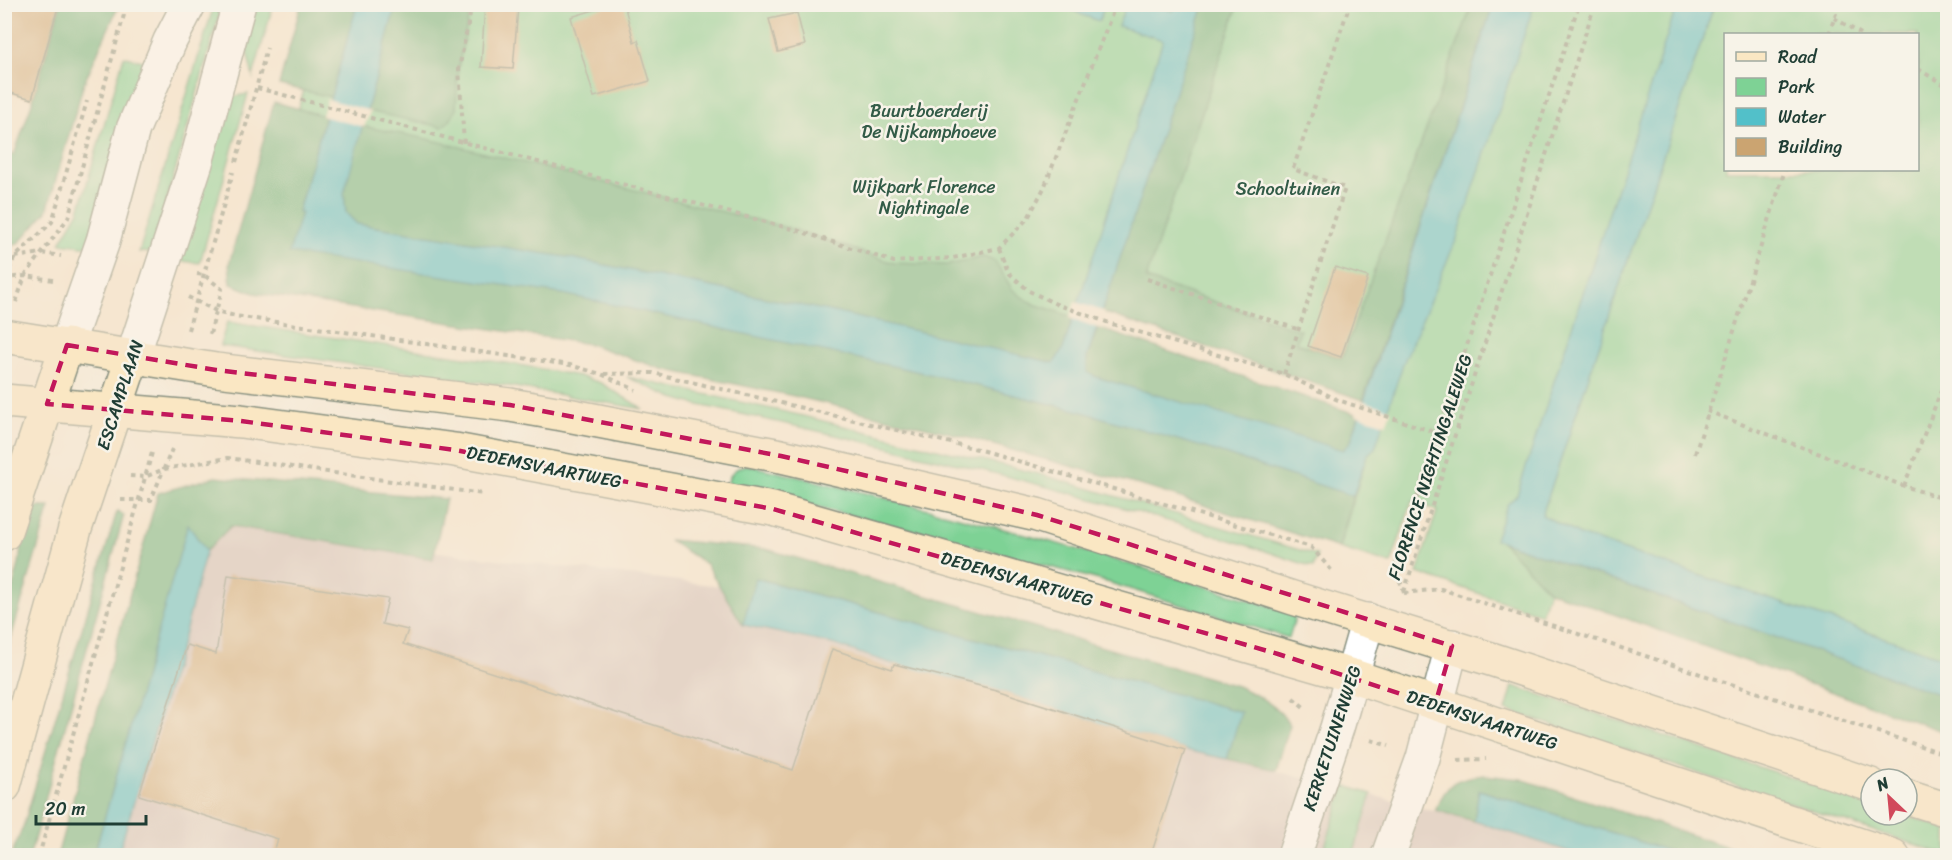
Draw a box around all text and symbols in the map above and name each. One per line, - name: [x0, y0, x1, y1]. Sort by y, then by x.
- legend: [1724, 33, 1919, 171]
- text: Road: [1778, 41, 1818, 73]
- text: Park: [1778, 71, 1815, 103]
- park label: Buurtboerderij De Nijkamphoeve: [862, 95, 997, 148]
- text: Water: [1778, 101, 1827, 133]
- text: Building: [1778, 131, 1842, 163]
- park label: Wijkpark Florence Nightingale: [853, 171, 995, 224]
- park label: Schooltuinen: [1236, 173, 1340, 205]
- street label: ESCAMPLAAN: [87, 335, 153, 454]
- street label: FLORENCE NIGHTINGALEWEG: [1378, 350, 1482, 584]
- street label: DEDEMSVAARTWEG: [464, 436, 624, 498]
- street label: DEDEMSVAARTWEG: [937, 542, 1097, 616]
- street label: KERKETUINENWEG: [1293, 661, 1371, 815]
- street label: DEDEMSVAARTWEG: [1402, 680, 1562, 760]
- north arrow: [1859, 767, 1919, 827]
- text: N: [1870, 768, 1895, 800]
- scale bar: [36, 788, 146, 826]
- text: 20 m: [45, 793, 85, 825]

